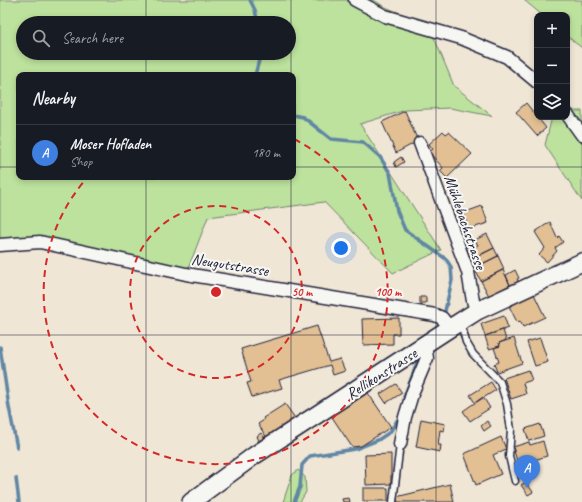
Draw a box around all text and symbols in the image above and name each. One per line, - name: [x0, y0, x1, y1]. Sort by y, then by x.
- map controls: [534, 12, 570, 120]
- button: +: [534, 12, 570, 48]
- search box: [16, 16, 296, 60]
- icon: search: [30, 27, 52, 49]
- text: Search here: [62, 29, 123, 48]
- button: −: [534, 48, 570, 84]
- button: layers: [534, 84, 570, 120]
- text: Nearby: [32, 88, 75, 109]
- text: Moser Hofladen: [70, 135, 151, 154]
- text: A: [42, 145, 48, 161]
- text: 180 m: [252, 145, 280, 161]
- text: Shop: [70, 154, 92, 170]
- street label: Mühlebachstrasse: [440, 173, 491, 274]
- your location: [331, 238, 351, 258]
- street label: Neugutstrasse: [190, 249, 271, 281]
- text: 50 m: [292, 284, 313, 300]
- text: 100 m: [375, 284, 402, 300]
- centre of rings: [209, 285, 223, 299]
- street label: Rellikonstrasse: [342, 343, 422, 404]
- pin: A: [514, 455, 540, 488]

